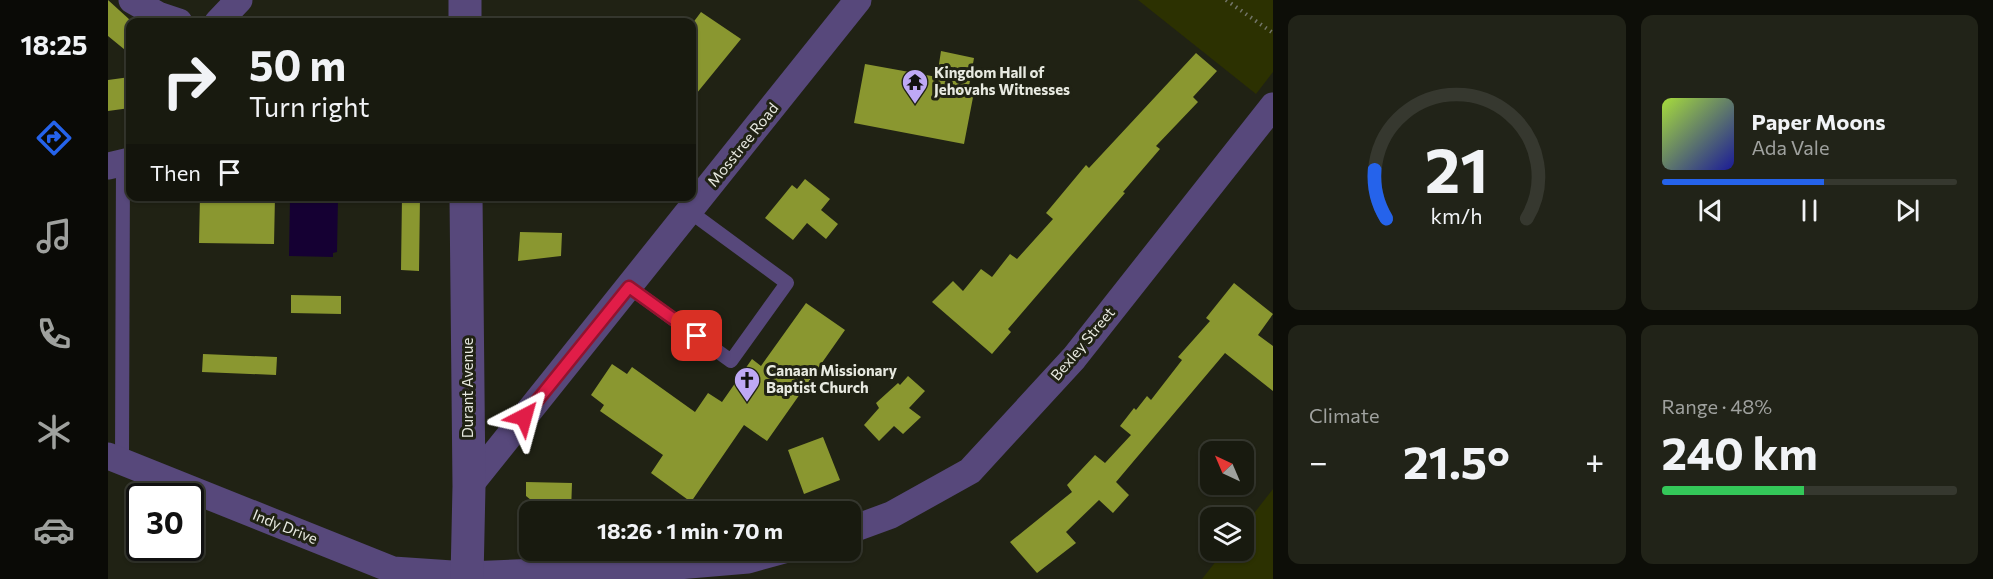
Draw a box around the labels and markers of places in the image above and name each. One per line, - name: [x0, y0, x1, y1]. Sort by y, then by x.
- place label: Kingdom Hall of Jehovahs Witnesses: [934, 63, 1070, 98]
- temple icon: Kingdom Hall of Jehovahs Witnesses: [900, 67, 930, 105]
- pin: [671, 310, 722, 361]
- place label: Canaan Missionary Baptist Church: [766, 361, 898, 396]
- church icon: Canaan Missionary Baptist Church: [732, 365, 762, 403]

